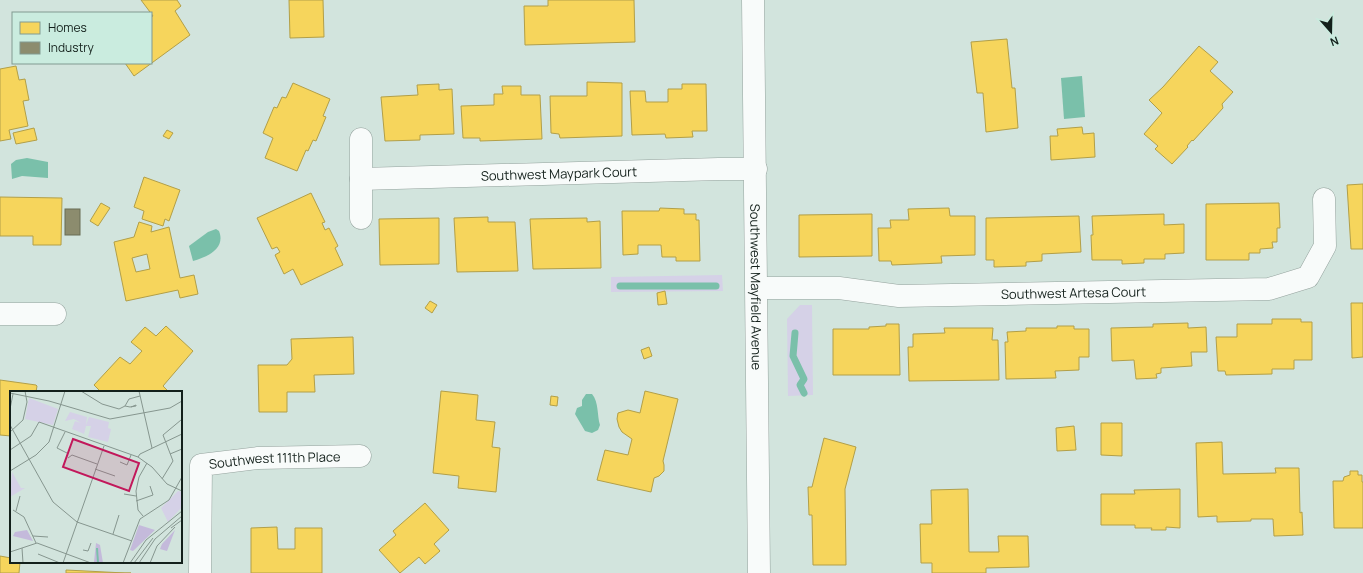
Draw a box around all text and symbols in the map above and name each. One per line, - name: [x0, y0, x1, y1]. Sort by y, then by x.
- legend: [12, 12, 152, 64]
- north arrow: [1311, 12, 1351, 52]
- text: Homes: [48, 19, 87, 36]
- text: N: [1328, 33, 1341, 50]
- text: Industry: [48, 39, 94, 56]
- street label: Southwest Maypark Court: [481, 162, 637, 185]
- street label: Southwest Mayfield Avenue: [746, 204, 766, 371]
- street label: Southwest Artesa Court: [1001, 282, 1146, 303]
- inset map: [10, 391, 182, 563]
- street label: Southwest 111th Place: [208, 447, 341, 473]

